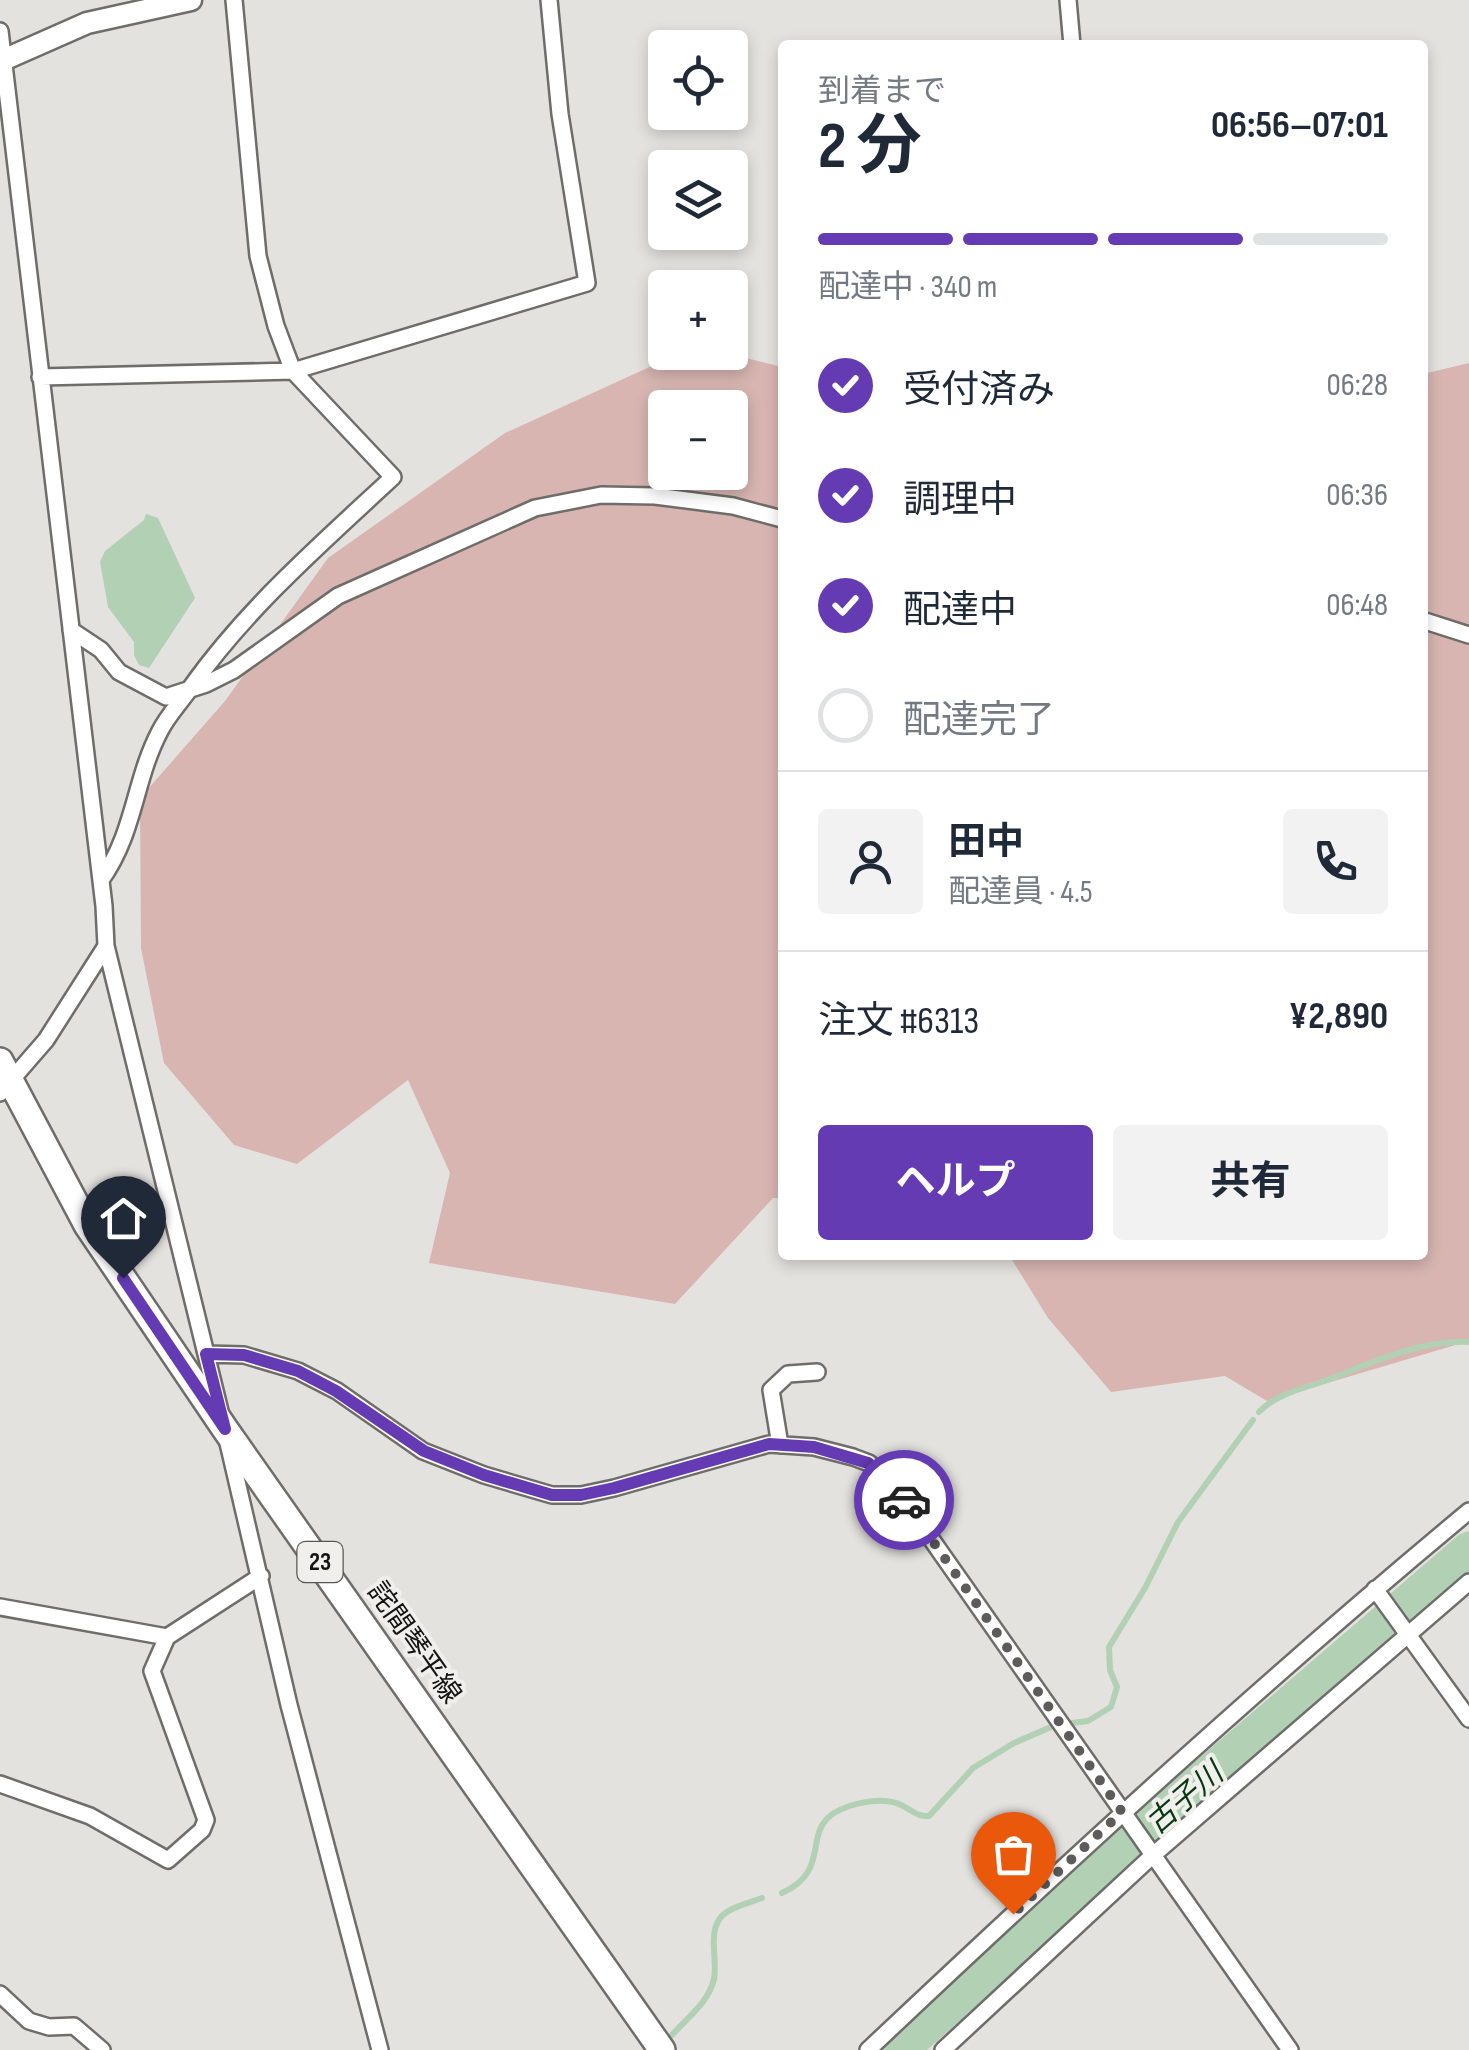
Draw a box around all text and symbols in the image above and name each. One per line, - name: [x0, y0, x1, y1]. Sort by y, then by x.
- map controls: [648, 30, 748, 490]
- button: locate: [648, 30, 748, 130]
- text: 到着まで: [818, 72, 946, 111]
- text: 06:56–07:01: [1211, 103, 1388, 148]
- text: 2 分: [818, 109, 922, 187]
- button: layers: [648, 150, 748, 250]
- text: 配達中 · 340 m: [818, 268, 997, 307]
- button: +: [648, 270, 748, 370]
- icon: check: [818, 358, 873, 413]
- text: 06:28: [1326, 366, 1388, 405]
- text: 受付済み: [903, 368, 1055, 413]
- button: −: [648, 390, 748, 490]
- icon: check: [818, 468, 873, 523]
- text: 06:36: [1326, 476, 1388, 515]
- text: 調理中: [903, 478, 1017, 523]
- icon: check: [818, 578, 873, 633]
- text: 06:48: [1326, 586, 1388, 625]
- text: 配達中: [903, 588, 1017, 633]
- text: 配達完了: [903, 698, 1055, 743]
- button: person: [818, 809, 923, 914]
- button: phone: [1283, 809, 1388, 914]
- text: 田中: [948, 820, 1024, 865]
- text: 配達員 · 4.5: [948, 873, 1093, 912]
- text: ¥2,890: [1289, 994, 1388, 1039]
- text: 注文 #6313: [818, 999, 979, 1044]
- button: ヘルプ: [818, 1125, 1093, 1240]
- button: 共有: [1113, 1125, 1388, 1240]
- pin: [81, 1176, 166, 1279]
- icon: home: [96, 1191, 151, 1246]
- courier: [854, 1450, 954, 1550]
- icon: car: [877, 1473, 932, 1528]
- road number: 23: [298, 1542, 342, 1582]
- street label: 詫間琴平線: [360, 1576, 468, 1710]
- water label: 古子川: [1139, 1754, 1233, 1842]
- pin: [971, 1812, 1056, 1915]
- icon: bag: [986, 1827, 1041, 1882]

